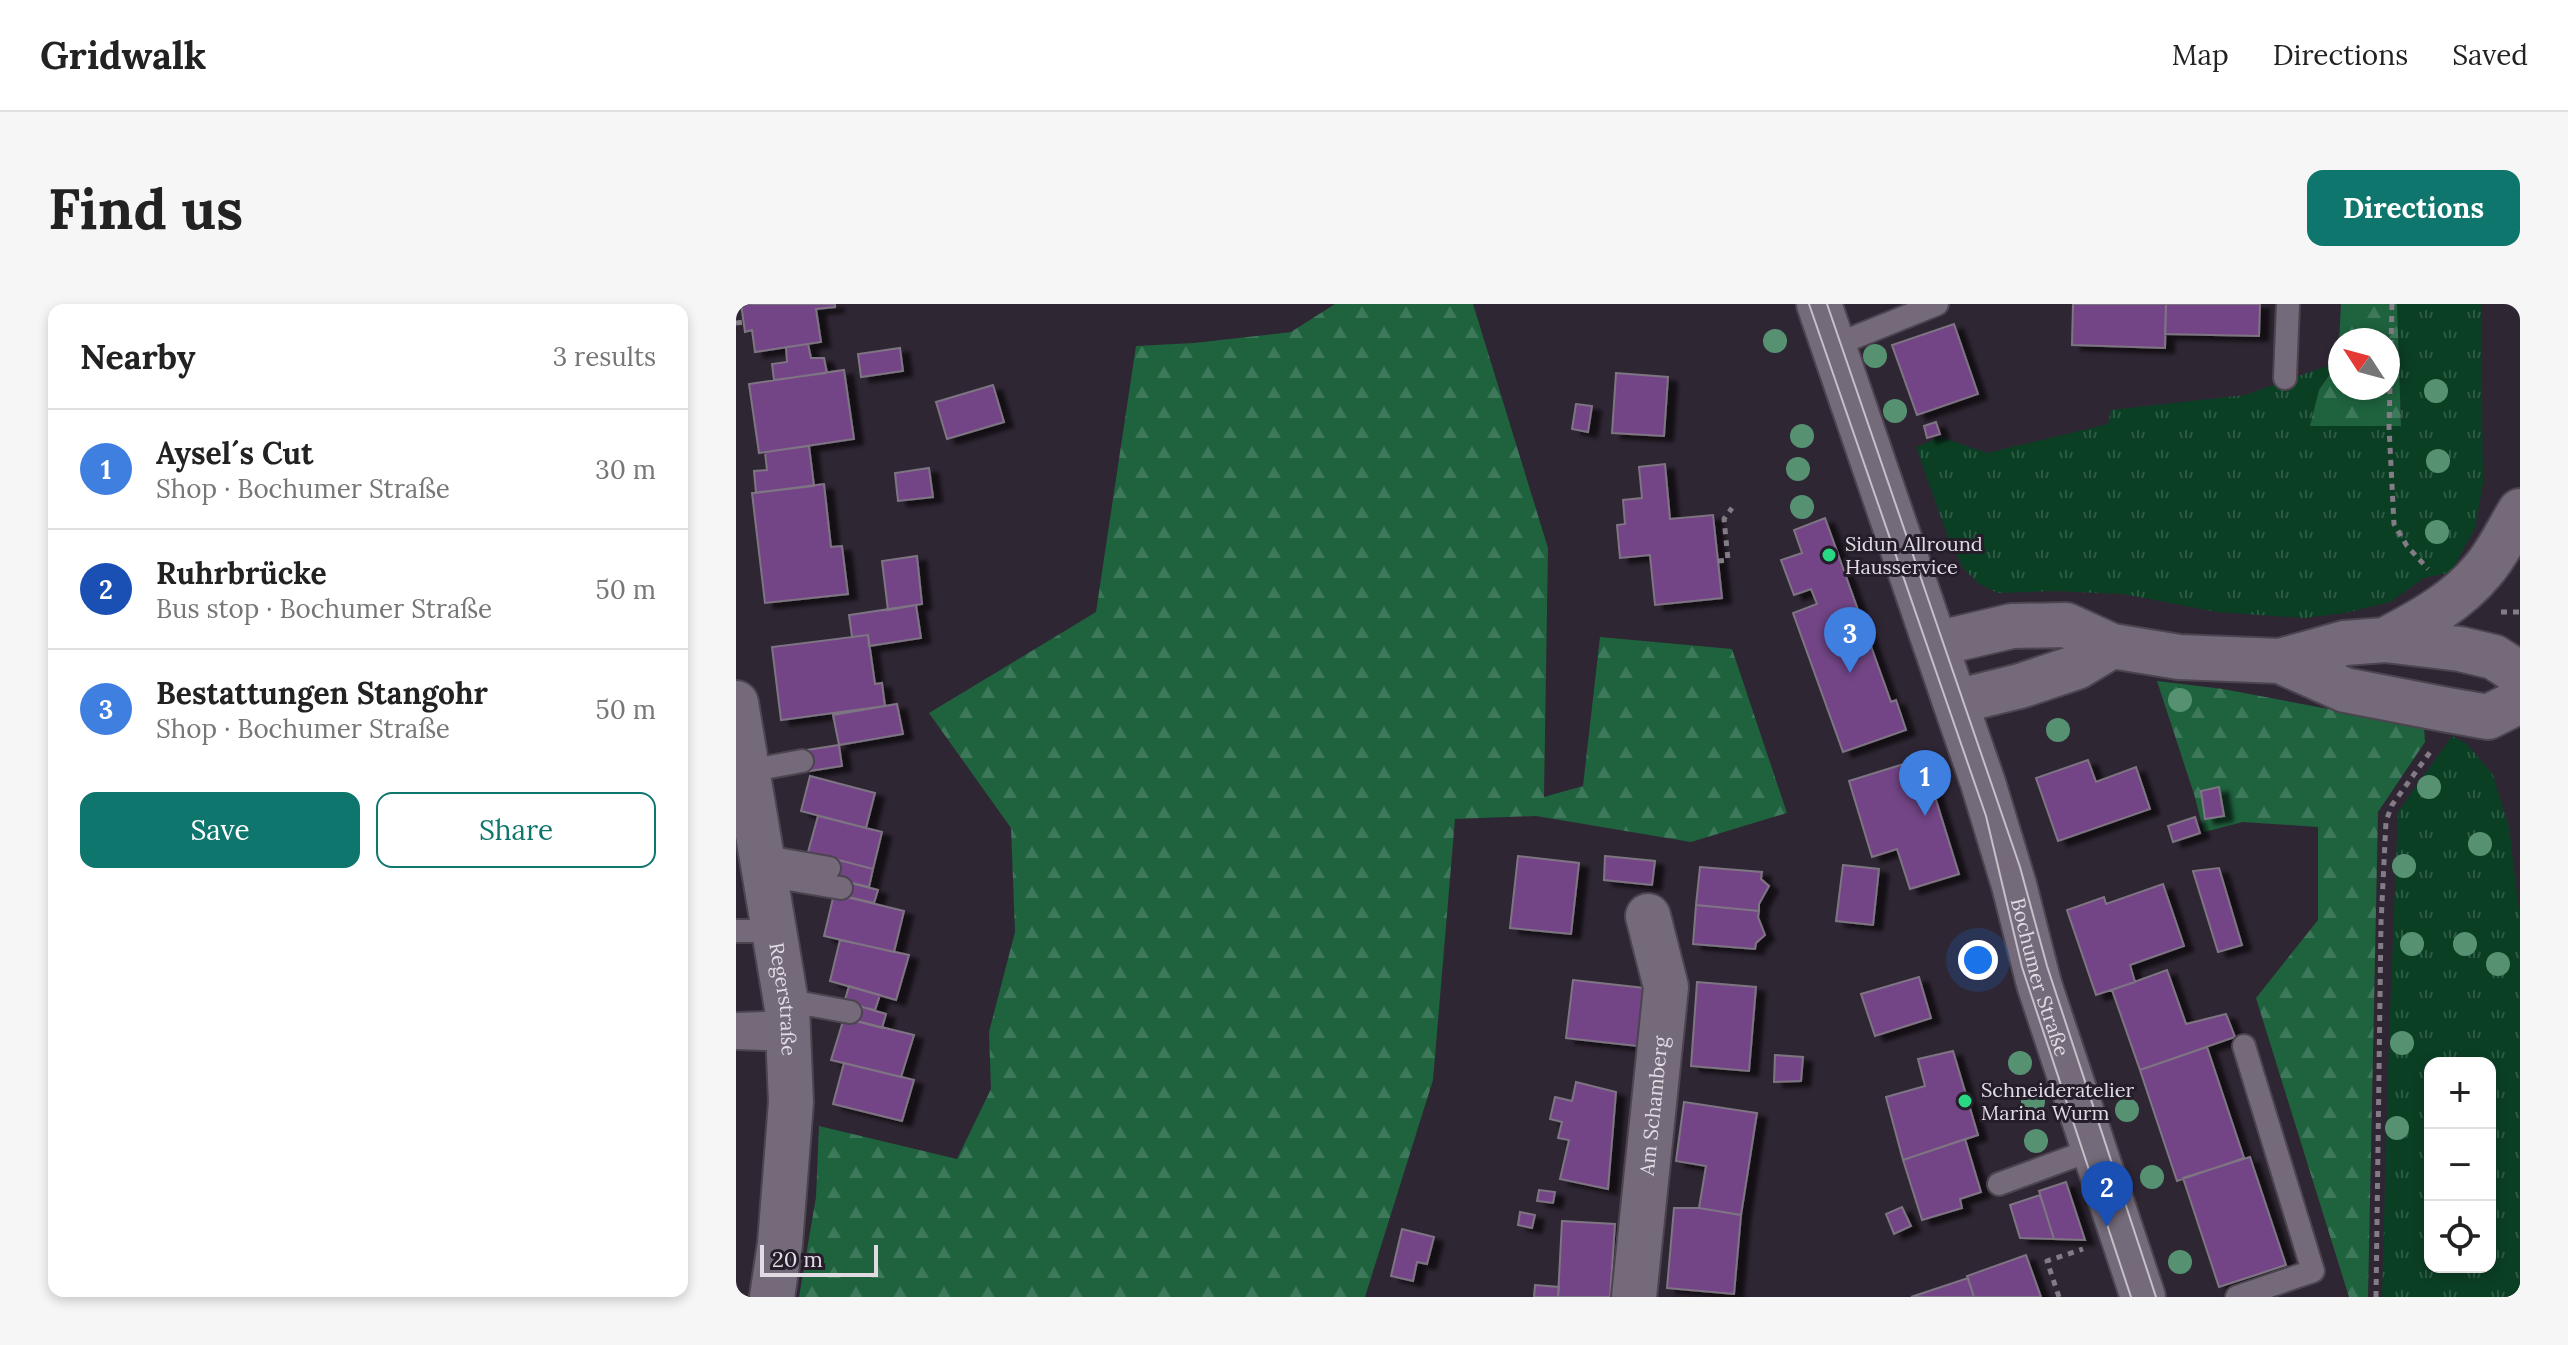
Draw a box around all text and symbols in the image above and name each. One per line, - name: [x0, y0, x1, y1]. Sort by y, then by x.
- text: Gridwalk: [40, 31, 206, 79]
- text: Map: [2172, 37, 2229, 73]
- text: Directions: [2273, 37, 2408, 73]
- text: Saved: [2452, 37, 2528, 73]
- button: Directions: [2307, 170, 2520, 246]
- text: Find us: [48, 173, 243, 244]
- north arrow: [2328, 328, 2400, 400]
- text: Nearby: [80, 335, 196, 378]
- text: 3 results: [553, 340, 656, 373]
- text: Aysel´s Cut: [156, 434, 313, 472]
- text: 1: [101, 453, 111, 486]
- text: 30 m: [595, 453, 656, 486]
- text: Shop · Bochumer Straße: [156, 472, 450, 505]
- place label: Sidun Allround Hausservice: [1845, 531, 1983, 579]
- marker: Sidun Allround Hausservice: [1820, 546, 1838, 564]
- text: Ruhrbrücke: [156, 554, 327, 592]
- text: 2: [99, 573, 113, 606]
- text: 50 m: [596, 573, 656, 606]
- text: Bus stop · Bochumer Straße: [156, 592, 492, 625]
- pin: 3: [1824, 607, 1876, 673]
- text: Bestattungen Stangohr: [156, 674, 488, 712]
- text: 3: [99, 693, 113, 726]
- text: 50 m: [596, 693, 656, 726]
- text: Shop · Bochumer Straße: [156, 712, 450, 745]
- pin: 1: [1899, 750, 1951, 816]
- button: Save: [80, 792, 360, 868]
- button: Share: [376, 792, 656, 868]
- street label: Bochumer Straße: [2006, 895, 2075, 1060]
- street label: Regerstraße: [764, 940, 802, 1056]
- your location: [1958, 940, 1998, 980]
- street label: Am Schamberg: [1633, 1034, 1673, 1178]
- map controls: [2424, 1057, 2496, 1273]
- button: +: [2424, 1057, 2496, 1129]
- place label: Schneideratelier Marina Wurm: [1981, 1077, 2135, 1125]
- marker: Schneideratelier Marina Wurm: [1956, 1092, 1974, 1110]
- button: −: [2424, 1129, 2496, 1201]
- pin: 2: [2081, 1161, 2133, 1227]
- button: locate: [2424, 1201, 2496, 1273]
- scale bar: [760, 1241, 878, 1277]
- text: 20 m: [772, 1245, 823, 1273]

